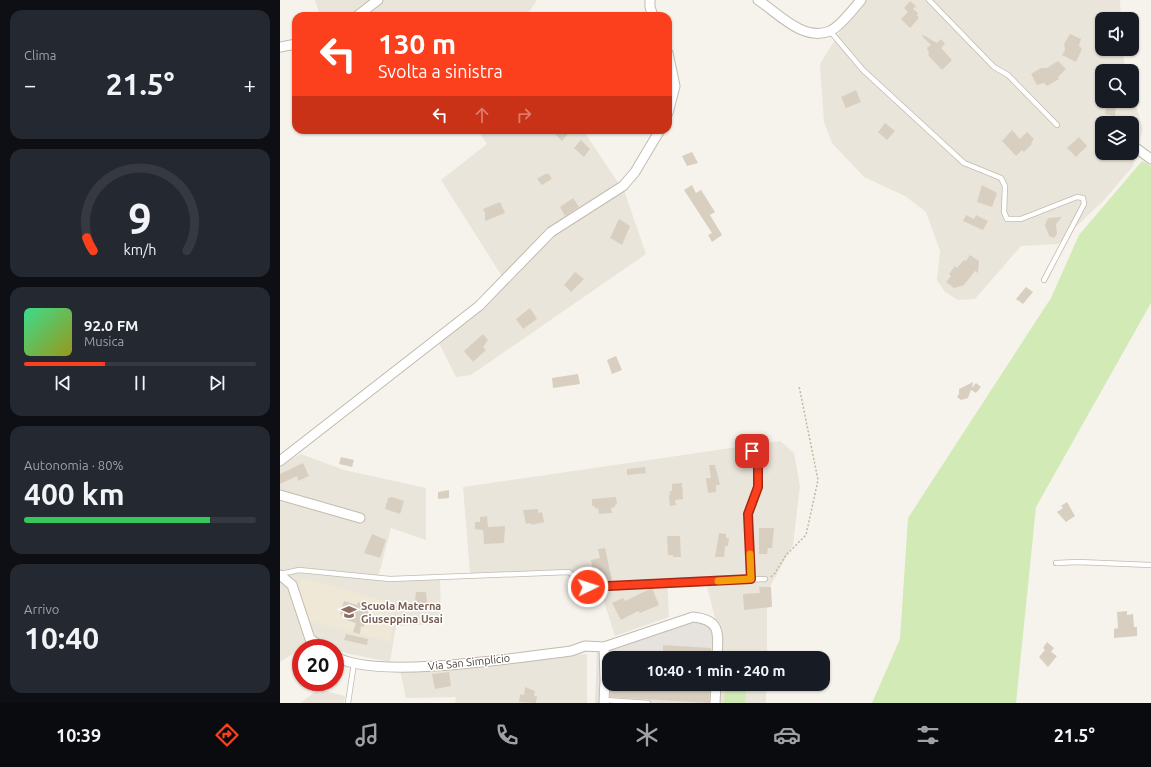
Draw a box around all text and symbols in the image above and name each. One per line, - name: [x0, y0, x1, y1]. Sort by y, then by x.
- map controls: [1095, 12, 1139, 160]
- button: sound: [1095, 12, 1139, 56]
- icon: left: [312, 28, 364, 80]
- text: 130 m: [378, 28, 456, 59]
- text: Clima: [24, 48, 56, 62]
- text: Svolta a sinistra: [378, 61, 503, 81]
- button: search: [1095, 64, 1139, 108]
- text: 21.5°: [106, 67, 174, 101]
- text: −: [24, 72, 36, 97]
- text: +: [244, 72, 256, 97]
- icon: left: [429, 104, 451, 126]
- icon: ahead: [471, 104, 493, 126]
- icon: right: [513, 104, 535, 126]
- button: layers: [1095, 116, 1139, 160]
- text: 9: [128, 195, 152, 242]
- text: km/h: [124, 241, 156, 257]
- text: 92.0 FM: [84, 317, 138, 334]
- text: Musica: [84, 334, 124, 348]
- icon: previous: [52, 372, 74, 394]
- icon: pause: [129, 372, 151, 394]
- icon: next: [206, 372, 228, 394]
- pin: [735, 434, 769, 468]
- icon: arrive: [741, 440, 763, 462]
- text: Autonomia · 80%: [24, 458, 123, 472]
- text: 400 km: [24, 477, 125, 511]
- position arrow: [567, 566, 609, 608]
- place label: Scuola Materna Giuseppina Usai: [361, 600, 443, 625]
- text: Arrivo: [24, 602, 59, 616]
- school or university icon: Scuola Materna Giuseppina Usai: [340, 603, 358, 621]
- text: 10:40: [24, 621, 99, 655]
- speed limit sign: 20: [292, 639, 344, 691]
- street label: Via San Simplicio: [427, 652, 511, 672]
- text: 10:40 · 1 min · 240 m: [647, 662, 785, 679]
- icon: directions: [213, 721, 241, 749]
- icon: music: [353, 721, 381, 749]
- icon: phone: [493, 721, 521, 749]
- icon: climate: [633, 721, 661, 749]
- icon: car: [773, 721, 801, 749]
- icon: filters: [914, 721, 942, 749]
- text: 10:39: [56, 725, 101, 745]
- text: 21.5°: [1054, 725, 1095, 745]

